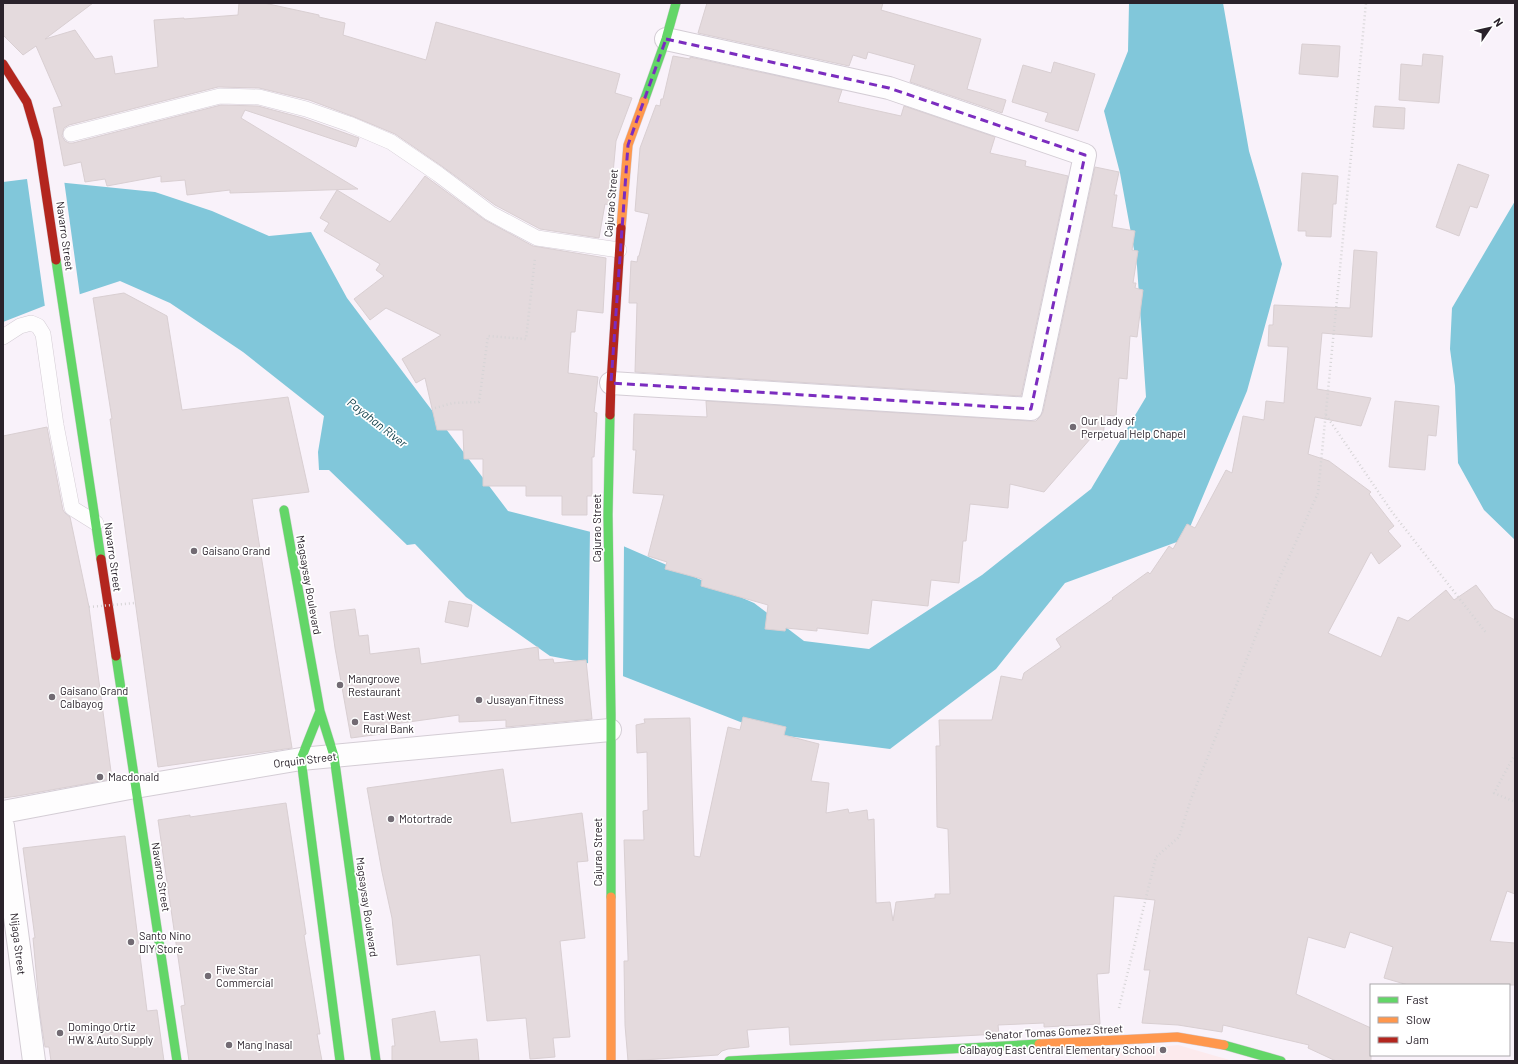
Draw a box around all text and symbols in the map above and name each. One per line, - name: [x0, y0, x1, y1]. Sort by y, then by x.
- north arrow: [1470, 8, 1510, 48]
- text: N: [1491, 15, 1506, 29]
- street label: Cajurao Street: [601, 168, 620, 238]
- street label: Navarro Street: [54, 200, 77, 271]
- water label: Payahan River: [345, 395, 411, 450]
- place label: Our Lady of Perpetual Help Chapel: [1081, 414, 1186, 440]
- marker: Our Lady of Perpetual Help Chapel: [1068, 422, 1078, 432]
- street label: Cajurao Street: [590, 494, 603, 562]
- street label: Navarro Street: [102, 521, 125, 592]
- street label: Magsaysay Boulevard: [294, 534, 325, 636]
- place label: Gaisano Grand: [202, 544, 270, 557]
- marker: Gaisano Grand: [189, 546, 199, 556]
- place label: Mangroove Restaurant: [348, 672, 401, 698]
- marker: Mangroove Restaurant: [335, 680, 345, 690]
- place label: Gaisano Grand Calbayog: [60, 684, 128, 710]
- marker: Gaisano Grand Calbayog: [47, 692, 57, 702]
- place label: Jusayan Fitness: [487, 693, 564, 706]
- marker: Jusayan Fitness: [474, 695, 484, 705]
- place label: East West Rural Bank: [363, 709, 414, 735]
- marker: East West Rural Bank: [350, 717, 360, 727]
- street label: Orquin Street: [273, 749, 337, 770]
- place label: Macdonald: [108, 770, 159, 783]
- marker: Macdonald: [95, 772, 105, 782]
- place label: Motortrade: [399, 812, 452, 825]
- marker: Motortrade: [386, 814, 396, 824]
- street label: Cajurao Street: [591, 818, 604, 886]
- street label: Navarro Street: [150, 841, 173, 912]
- street label: Magsaysay Boulevard: [354, 856, 381, 958]
- street label: Nijaga Street: [8, 912, 29, 976]
- place label: Santo Nino DIY Store: [139, 929, 191, 955]
- marker: Santo Nino DIY Store: [126, 937, 136, 947]
- place label: Five Star Commercial: [216, 963, 273, 989]
- marker: Five Star Commercial: [203, 971, 213, 981]
- legend: [1370, 984, 1510, 1056]
- text: Fast: [1406, 992, 1429, 1006]
- text: Slow: [1406, 1012, 1431, 1026]
- place label: Domingo Ortiz HW & Auto Supply: [68, 1020, 153, 1046]
- street label: Senator Tomas Gomez Street: [985, 1021, 1123, 1042]
- marker: Domingo Ortiz HW & Auto Supply: [55, 1028, 65, 1038]
- text: Jam: [1406, 1032, 1429, 1046]
- place label: Mang Inasal: [237, 1038, 292, 1051]
- marker: Mang Inasal: [224, 1040, 234, 1050]
- place label: Calbayog East Central Elementary School: [960, 1043, 1155, 1056]
- marker: Calbayog East Central Elementary School: [1158, 1045, 1168, 1055]

